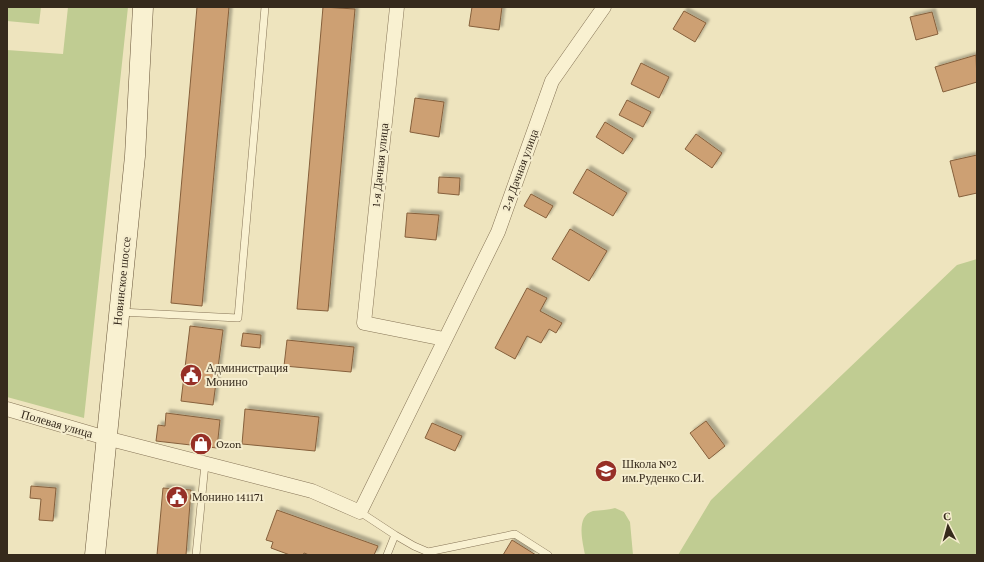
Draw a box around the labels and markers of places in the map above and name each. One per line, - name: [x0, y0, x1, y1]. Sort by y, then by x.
- place label: Администрация Монино: [206, 361, 289, 389]
- public building icon: Администрация Монино: [178, 362, 204, 388]
- shop icon: Ozon: [188, 431, 214, 457]
- place label: Ozon: [216, 437, 242, 451]
- place label: Школа №2 им.Руденко С.И.: [622, 457, 704, 485]
- school or university icon: Школа №2 им.Руденко С.И.: [593, 458, 619, 484]
- public building icon: Монино 141171: [164, 484, 190, 510]
- place label: Монино 141171: [192, 490, 264, 504]

